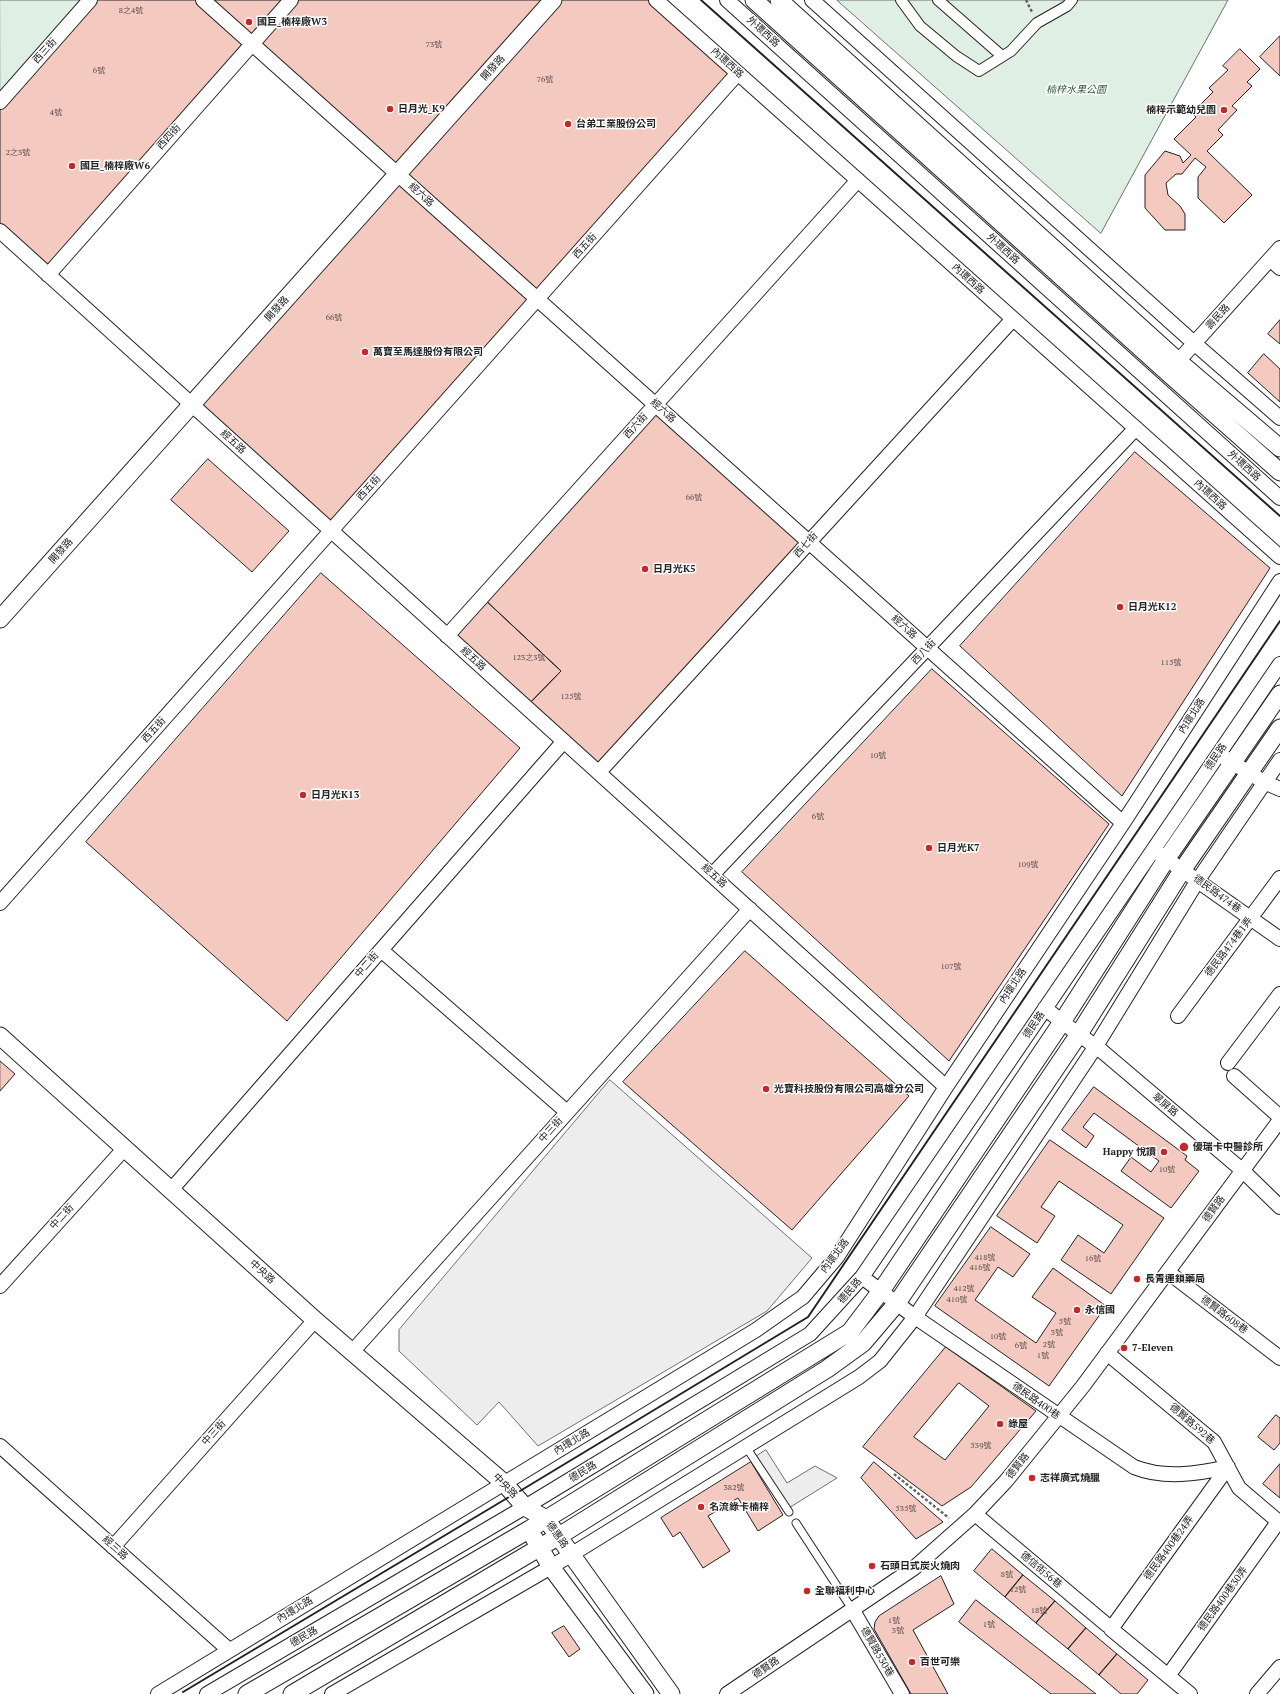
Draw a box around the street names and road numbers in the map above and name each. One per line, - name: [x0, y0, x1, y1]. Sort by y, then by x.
- street label: 外環西路: [744, 14, 782, 50]
- street label: 西三街: [31, 36, 59, 66]
- street label: 內環西路: [708, 45, 746, 81]
- street label: 開發路: [479, 53, 507, 83]
- street label: 西四街: [155, 122, 183, 152]
- street label: 經六路: [406, 181, 436, 209]
- street label: 西五街: [571, 231, 599, 261]
- street label: 外環西路: [984, 231, 1022, 267]
- street label: 內環西路: [949, 261, 987, 297]
- street label: 開發路: [263, 294, 291, 324]
- street label: 壽民路: [1204, 302, 1232, 332]
- street label: 經六路: [648, 397, 678, 425]
- street label: 西六街: [622, 411, 650, 441]
- street label: 經五路: [218, 428, 248, 456]
- street label: 外環西路: [1225, 448, 1263, 484]
- street label: 西五街: [355, 473, 383, 503]
- street label: 內環西路: [1191, 477, 1229, 513]
- street label: 西七街: [792, 530, 820, 560]
- street label: 開發路: [47, 536, 75, 566]
- street label: 經六路: [889, 613, 919, 641]
- street label: 西八街: [909, 637, 939, 667]
- street label: 經五路: [458, 645, 488, 673]
- street label: 內環北路: [1176, 696, 1208, 736]
- street label: 西五街: [140, 715, 168, 745]
- street label: 德民路: [1203, 741, 1229, 773]
- street label: 經五路: [699, 862, 729, 890]
- street label: 德民路474巷: [1191, 873, 1243, 915]
- street label: 德民路474巷1弄: [1203, 915, 1255, 979]
- street label: 中二街: [353, 950, 381, 980]
- street label: 內環北路: [997, 966, 1029, 1006]
- street label: 德民路: [1021, 1009, 1047, 1041]
- street label: 翠屏路: [1150, 1091, 1180, 1119]
- street label: 中三街: [537, 1115, 565, 1145]
- street label: 德賢路: [1200, 1193, 1228, 1225]
- street label: 中二街: [48, 1202, 76, 1232]
- street label: 內環北路: [818, 1236, 852, 1276]
- street label: 中央路: [247, 1258, 277, 1286]
- street label: 德民路: [836, 1276, 864, 1306]
- street label: 德賢路608巷: [1198, 1293, 1250, 1337]
- street label: 德民路400巷: [1010, 1380, 1062, 1422]
- street label: 德賢路592巷: [1167, 1401, 1217, 1447]
- street label: 中三街: [200, 1418, 228, 1448]
- street label: 內環北路: [552, 1427, 592, 1457]
- street label: 德賢路: [1004, 1451, 1032, 1481]
- street label: 德民路: [567, 1459, 599, 1485]
- street label: 中央路: [490, 1471, 520, 1501]
- street label: 德民路400巷24弄: [1142, 1513, 1196, 1583]
- street label: 德惠路: [543, 1519, 571, 1551]
- street label: 經三路: [100, 1534, 130, 1562]
- street label: 德信街56巷: [1018, 1549, 1064, 1591]
- street label: 德民路400巷30弄: [1196, 1564, 1250, 1634]
- street label: 內環北路: [275, 1595, 315, 1625]
- street label: 德民路: [288, 1624, 320, 1650]
- street label: 德賢路530巷: [858, 1625, 896, 1679]
- street label: 德賢路: [750, 1655, 782, 1681]

